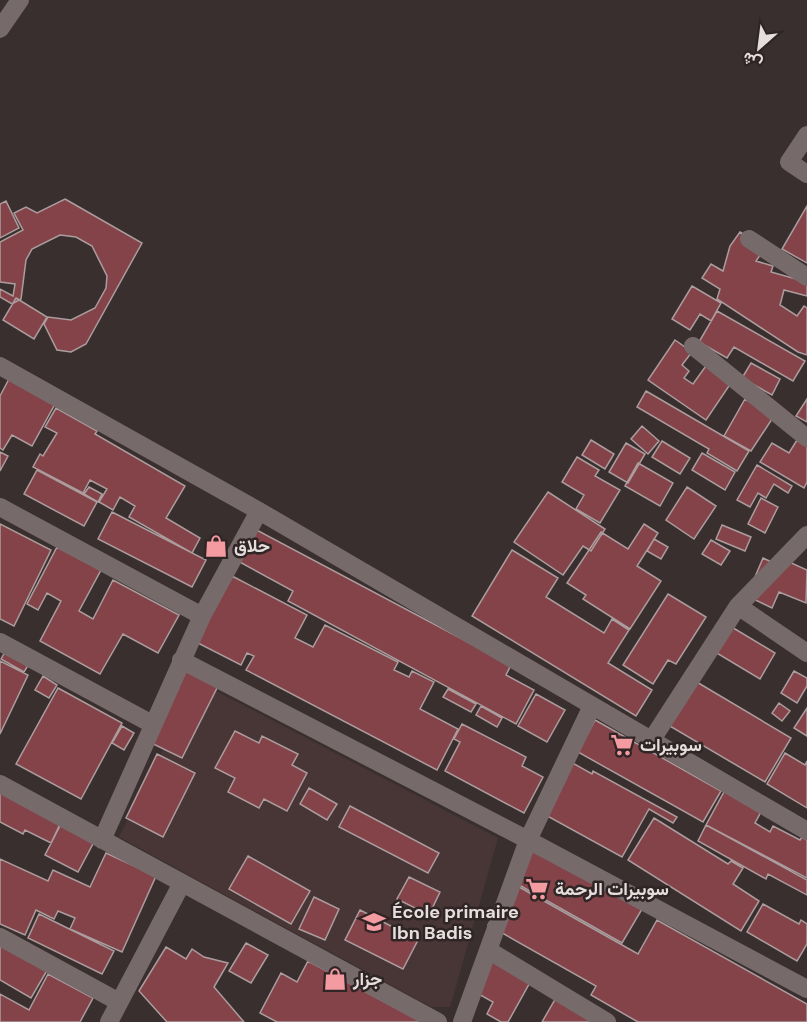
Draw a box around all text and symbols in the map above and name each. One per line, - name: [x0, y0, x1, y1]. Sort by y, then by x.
- north arrow: [729, 18, 789, 78]
- text: ش: [739, 47, 766, 75]
- shop icon: حلاق: [203, 533, 229, 559]
- place label: حلاق: [234, 534, 270, 558]
- supermarket icon: سوبيرات: [609, 732, 635, 758]
- place label: سوبيرات: [640, 733, 702, 757]
- supermarket icon: سوبيرات الرحمة: [524, 876, 550, 902]
- place label: سوبيرات الرحمة: [555, 877, 669, 901]
- place label: École primaire Ibn Badis: [392, 900, 519, 945]
- school or university icon: École primaire Ibn Badis: [361, 909, 387, 935]
- shop icon: جزار: [322, 966, 348, 992]
- place label: جزار: [352, 967, 382, 991]

